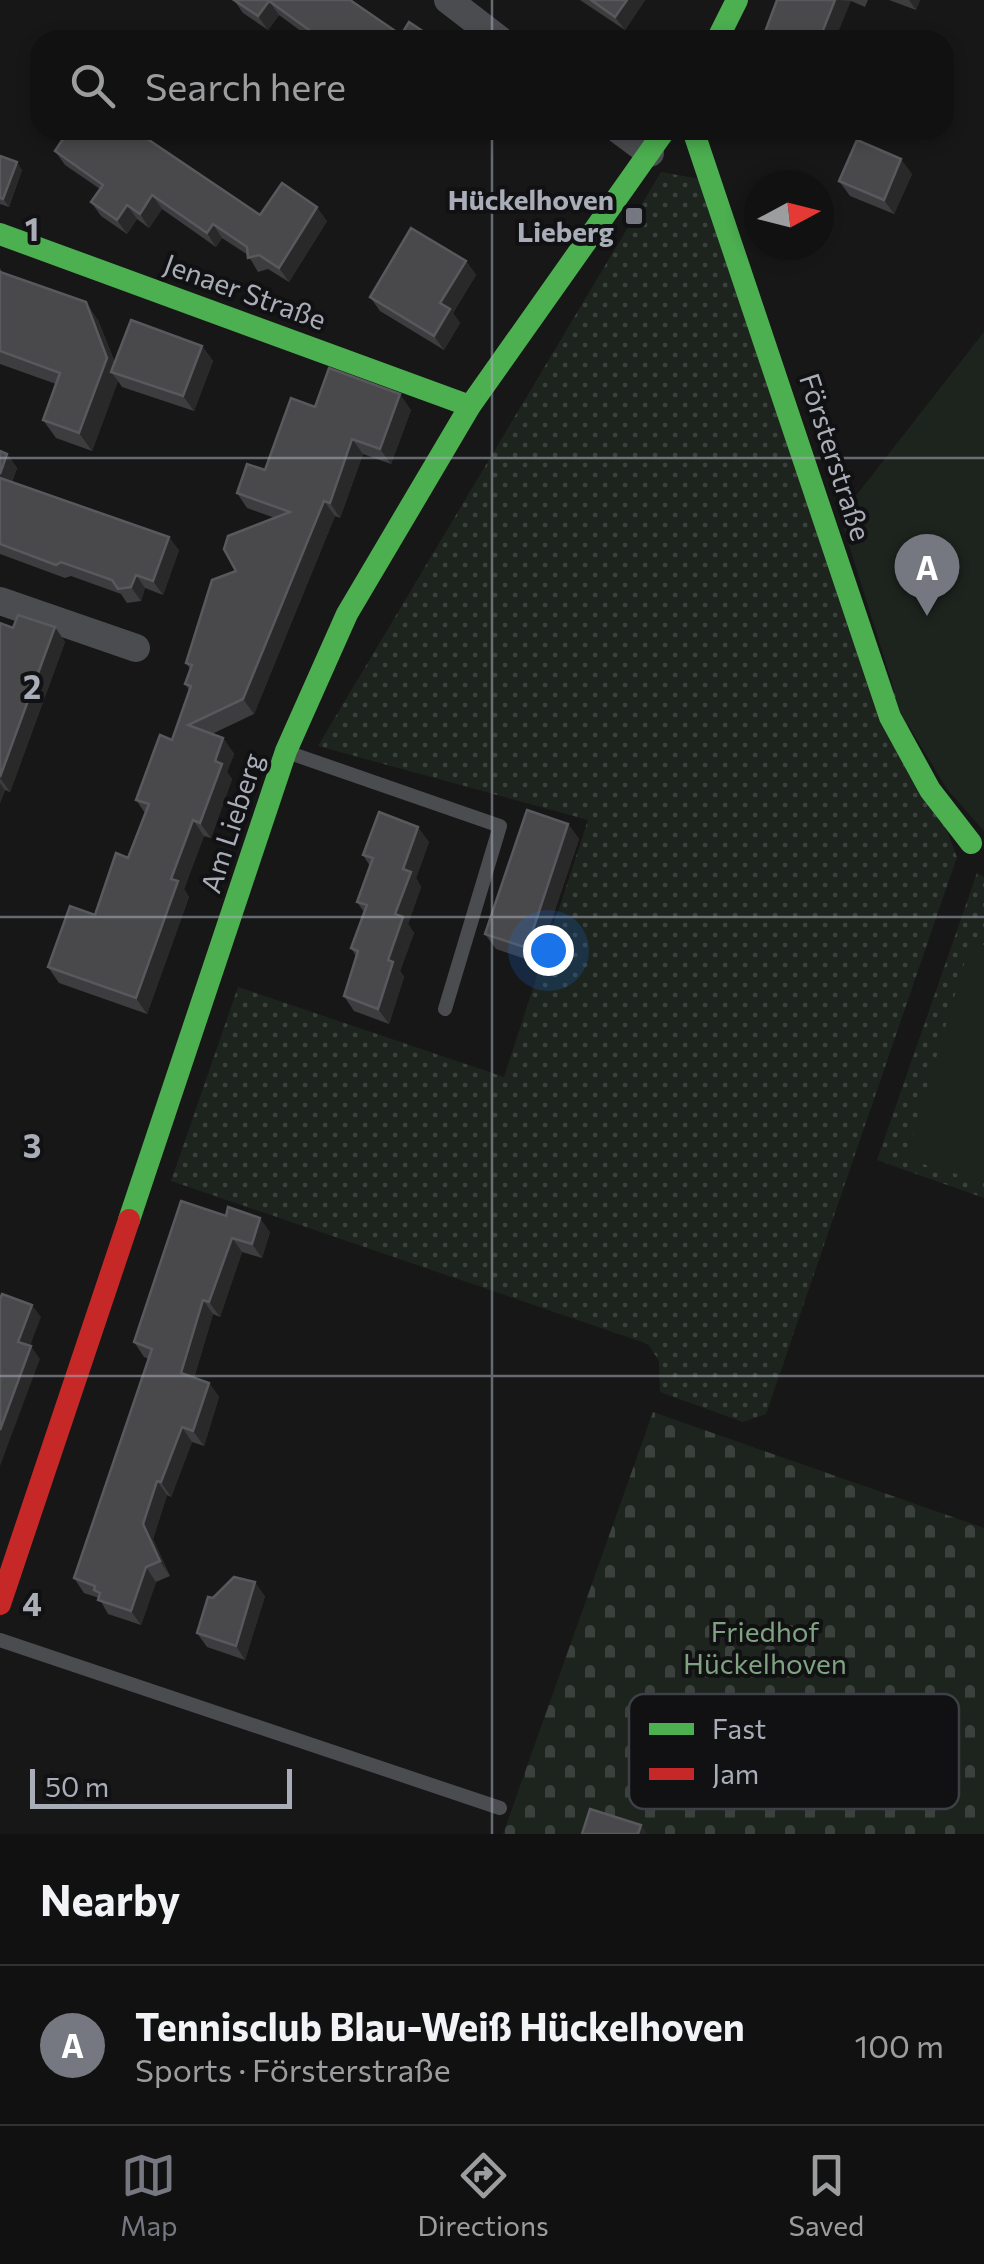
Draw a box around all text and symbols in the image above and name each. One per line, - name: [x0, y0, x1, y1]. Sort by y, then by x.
- search box: [30, 30, 954, 140]
- icon: search: [65, 58, 120, 113]
- text: Search here: [145, 62, 346, 109]
- north arrow: [744, 170, 834, 260]
- place label: Hückelhoven Lieberg: [448, 182, 614, 248]
- marker: Hückelhoven Lieberg: [623, 205, 645, 227]
- text: 1: [25, 208, 39, 248]
- street label: Jenaer Straße: [160, 246, 331, 336]
- street label: Försterstraße: [793, 369, 879, 545]
- pin: A: [894, 534, 960, 616]
- text: 2: [23, 666, 41, 706]
- street label: Am Lieberg: [193, 749, 270, 897]
- your location: [523, 925, 574, 976]
- text: 3: [23, 1125, 41, 1165]
- text: 4: [22, 1583, 42, 1623]
- park label: Friedhof Hückelhoven: [683, 1614, 847, 1680]
- legend: [629, 1694, 959, 1809]
- text: Fast: [712, 1711, 766, 1745]
- text: Jam: [712, 1756, 759, 1790]
- scale bar: [30, 1764, 292, 1808]
- text: 50 m: [45, 1769, 109, 1803]
- text: Nearby: [40, 1873, 180, 1925]
- text: Tennisclub Blau-Weiß Hückelhoven: [135, 2002, 745, 2049]
- text: A: [61, 2025, 84, 2065]
- text: 100 m: [855, 2025, 944, 2065]
- text: Sports · Försterstraße: [135, 2049, 451, 2089]
- tab: Map: [120, 2148, 178, 2242]
- tab: Directions: [417, 2148, 549, 2242]
- tab: Saved: [789, 2148, 864, 2242]

